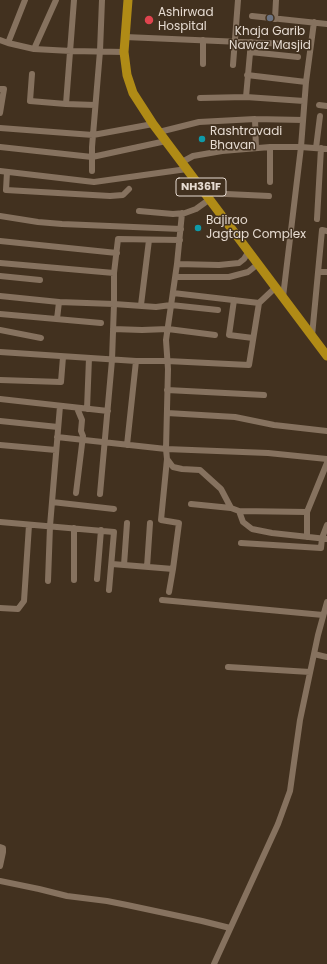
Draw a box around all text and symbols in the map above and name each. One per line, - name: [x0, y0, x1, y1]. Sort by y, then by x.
- place label: Ashirwad Hospital: [158, 6, 214, 34]
- marker: Khaja Garib Nawaz Masjid: [265, 13, 275, 23]
- marker: Ashirwad Hospital: [143, 14, 155, 26]
- place label: Khaja Garib Nawaz Masjid: [229, 25, 311, 53]
- place label: Rashtravadi Bhavan: [210, 125, 282, 153]
- marker: Rashtravadi Bhavan: [197, 134, 207, 144]
- road number: NH361F: [176, 178, 226, 196]
- place label: Bajirao Jagtap Complex: [206, 214, 306, 242]
- marker: Bajirao Jagtap Complex: [193, 223, 203, 233]

